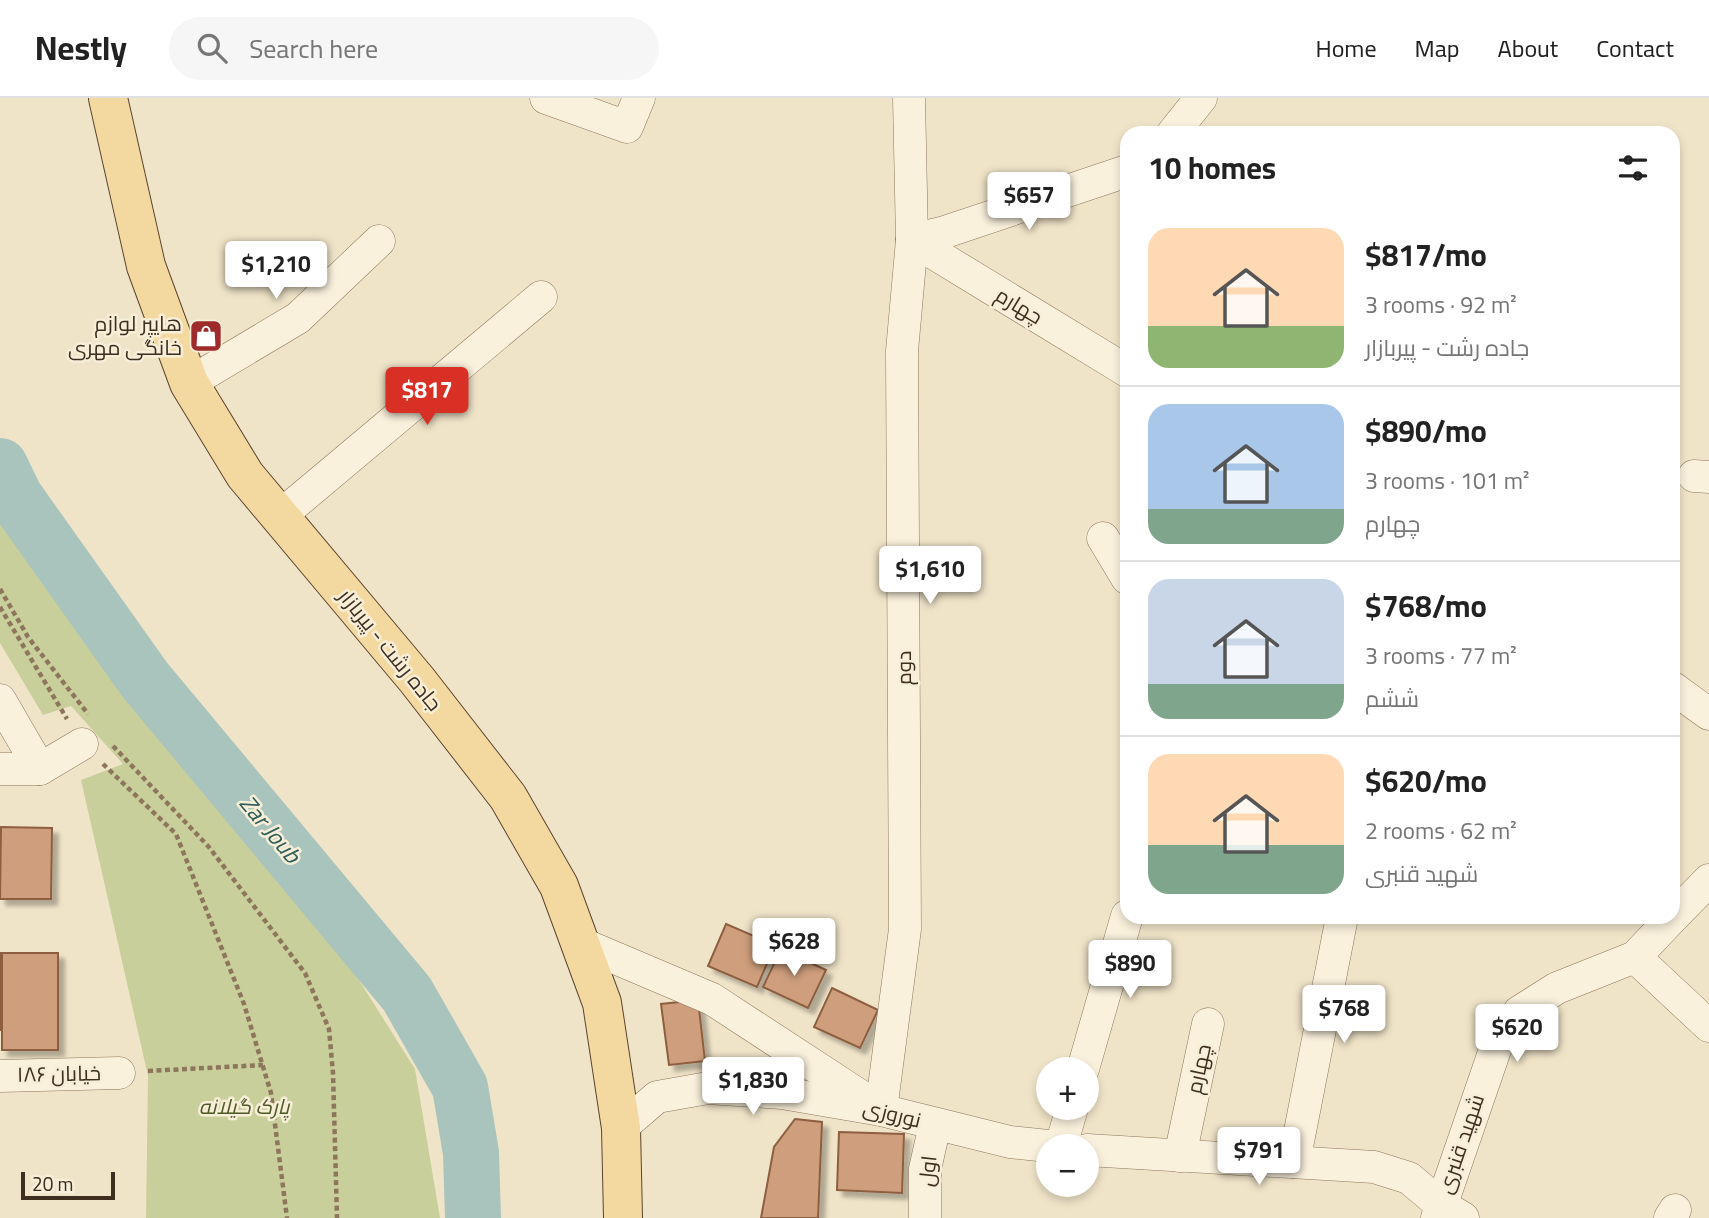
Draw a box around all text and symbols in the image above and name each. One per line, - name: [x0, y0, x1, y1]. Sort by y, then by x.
- text: Nestly: [35, 17, 127, 79]
- search box: [169, 17, 659, 80]
- text: Search here: [249, 24, 378, 73]
- text: Home: [1316, 26, 1377, 71]
- text: Map: [1415, 26, 1459, 71]
- text: About: [1497, 26, 1558, 71]
- text: Contact: [1596, 26, 1674, 71]
- icon: search: [193, 29, 231, 67]
- text: 10 homes: [1148, 140, 1276, 196]
- icon: filters: [1614, 149, 1652, 187]
- pin: $657: [988, 172, 1070, 232]
- text: $657: [1003, 173, 1055, 216]
- text: $817/mo: [1365, 227, 1487, 283]
- pin: $1,210: [219, 242, 333, 301]
- text: $1,210: [241, 242, 311, 285]
- icon: home: [1204, 256, 1288, 340]
- street label: چهارم: [988, 276, 1051, 335]
- text: 3 rooms · 92 m²: [1365, 283, 1517, 326]
- place label: هایپر لوازم خانگی مهری: [68, 304, 182, 367]
- shop icon: هایپر لوازم خانگی مهری: [187, 317, 225, 355]
- text: جاده رشت - پیربازار: [1365, 326, 1529, 369]
- pin: $817: [386, 368, 468, 427]
- text: $817: [401, 368, 453, 411]
- text: $890/mo: [1365, 403, 1487, 459]
- icon: home: [1204, 432, 1288, 516]
- text: 3 rooms · 101 m²: [1365, 459, 1530, 502]
- text: چهارم: [1365, 502, 1420, 545]
- pin: $1,610: [873, 546, 987, 606]
- text: $1,610: [895, 547, 965, 590]
- street label: جاده رشت - پیربازار: [327, 578, 453, 720]
- text: $768/mo: [1365, 578, 1487, 634]
- icon: home: [1204, 607, 1288, 691]
- text: 3 rooms · 77 m²: [1365, 634, 1517, 677]
- street label: دوم: [884, 651, 923, 685]
- text: ششم: [1365, 677, 1419, 720]
- text: $620/mo: [1365, 753, 1487, 809]
- icon: home: [1204, 782, 1288, 866]
- water label: Zar Joub: [228, 784, 313, 874]
- text: 2 rooms · 62 m²: [1365, 809, 1517, 852]
- text: شهید قنبری: [1365, 852, 1478, 895]
- pin: $628: [753, 918, 835, 978]
- text: $628: [768, 919, 820, 962]
- pin: $890: [1089, 940, 1171, 1000]
- text: $890: [1104, 941, 1156, 984]
- pin: $768: [1303, 986, 1385, 1045]
- text: $768: [1318, 986, 1370, 1029]
- pin: $620: [1476, 1004, 1558, 1064]
- text: $620: [1491, 1005, 1543, 1048]
- street label: چهارم: [1174, 1040, 1223, 1098]
- street label: خیابان ۱۸۶: [17, 1053, 101, 1094]
- map controls: [1036, 1057, 1099, 1197]
- button: +: [1036, 1057, 1099, 1120]
- pin: $1,830: [696, 1058, 810, 1117]
- text: $1,830: [718, 1058, 788, 1101]
- park label: پارک گیلانه: [199, 1087, 291, 1126]
- street label: نوروزی: [859, 1087, 925, 1140]
- street label: شهید قنبری: [1425, 1089, 1496, 1199]
- pin: $791: [1218, 1128, 1300, 1187]
- text: $791: [1233, 1128, 1285, 1171]
- button: −: [1036, 1134, 1099, 1197]
- street label: اول: [906, 1153, 949, 1188]
- text: 20 m: [32, 1166, 73, 1202]
- scale bar: [21, 1169, 116, 1201]

